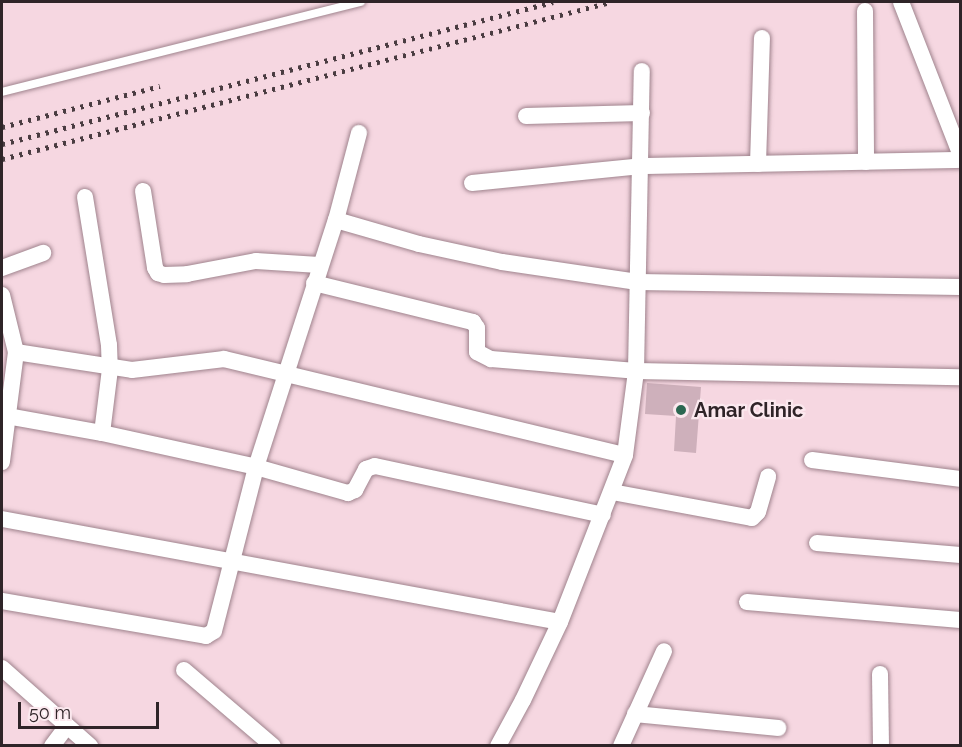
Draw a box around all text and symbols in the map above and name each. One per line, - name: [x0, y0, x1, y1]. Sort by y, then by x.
- place label: Amar Clinic: [694, 398, 804, 422]
- marker: Amar Clinic: [672, 401, 690, 419]
- scale bar: [21, 690, 162, 728]
- text: 50 m: [29, 702, 71, 723]

